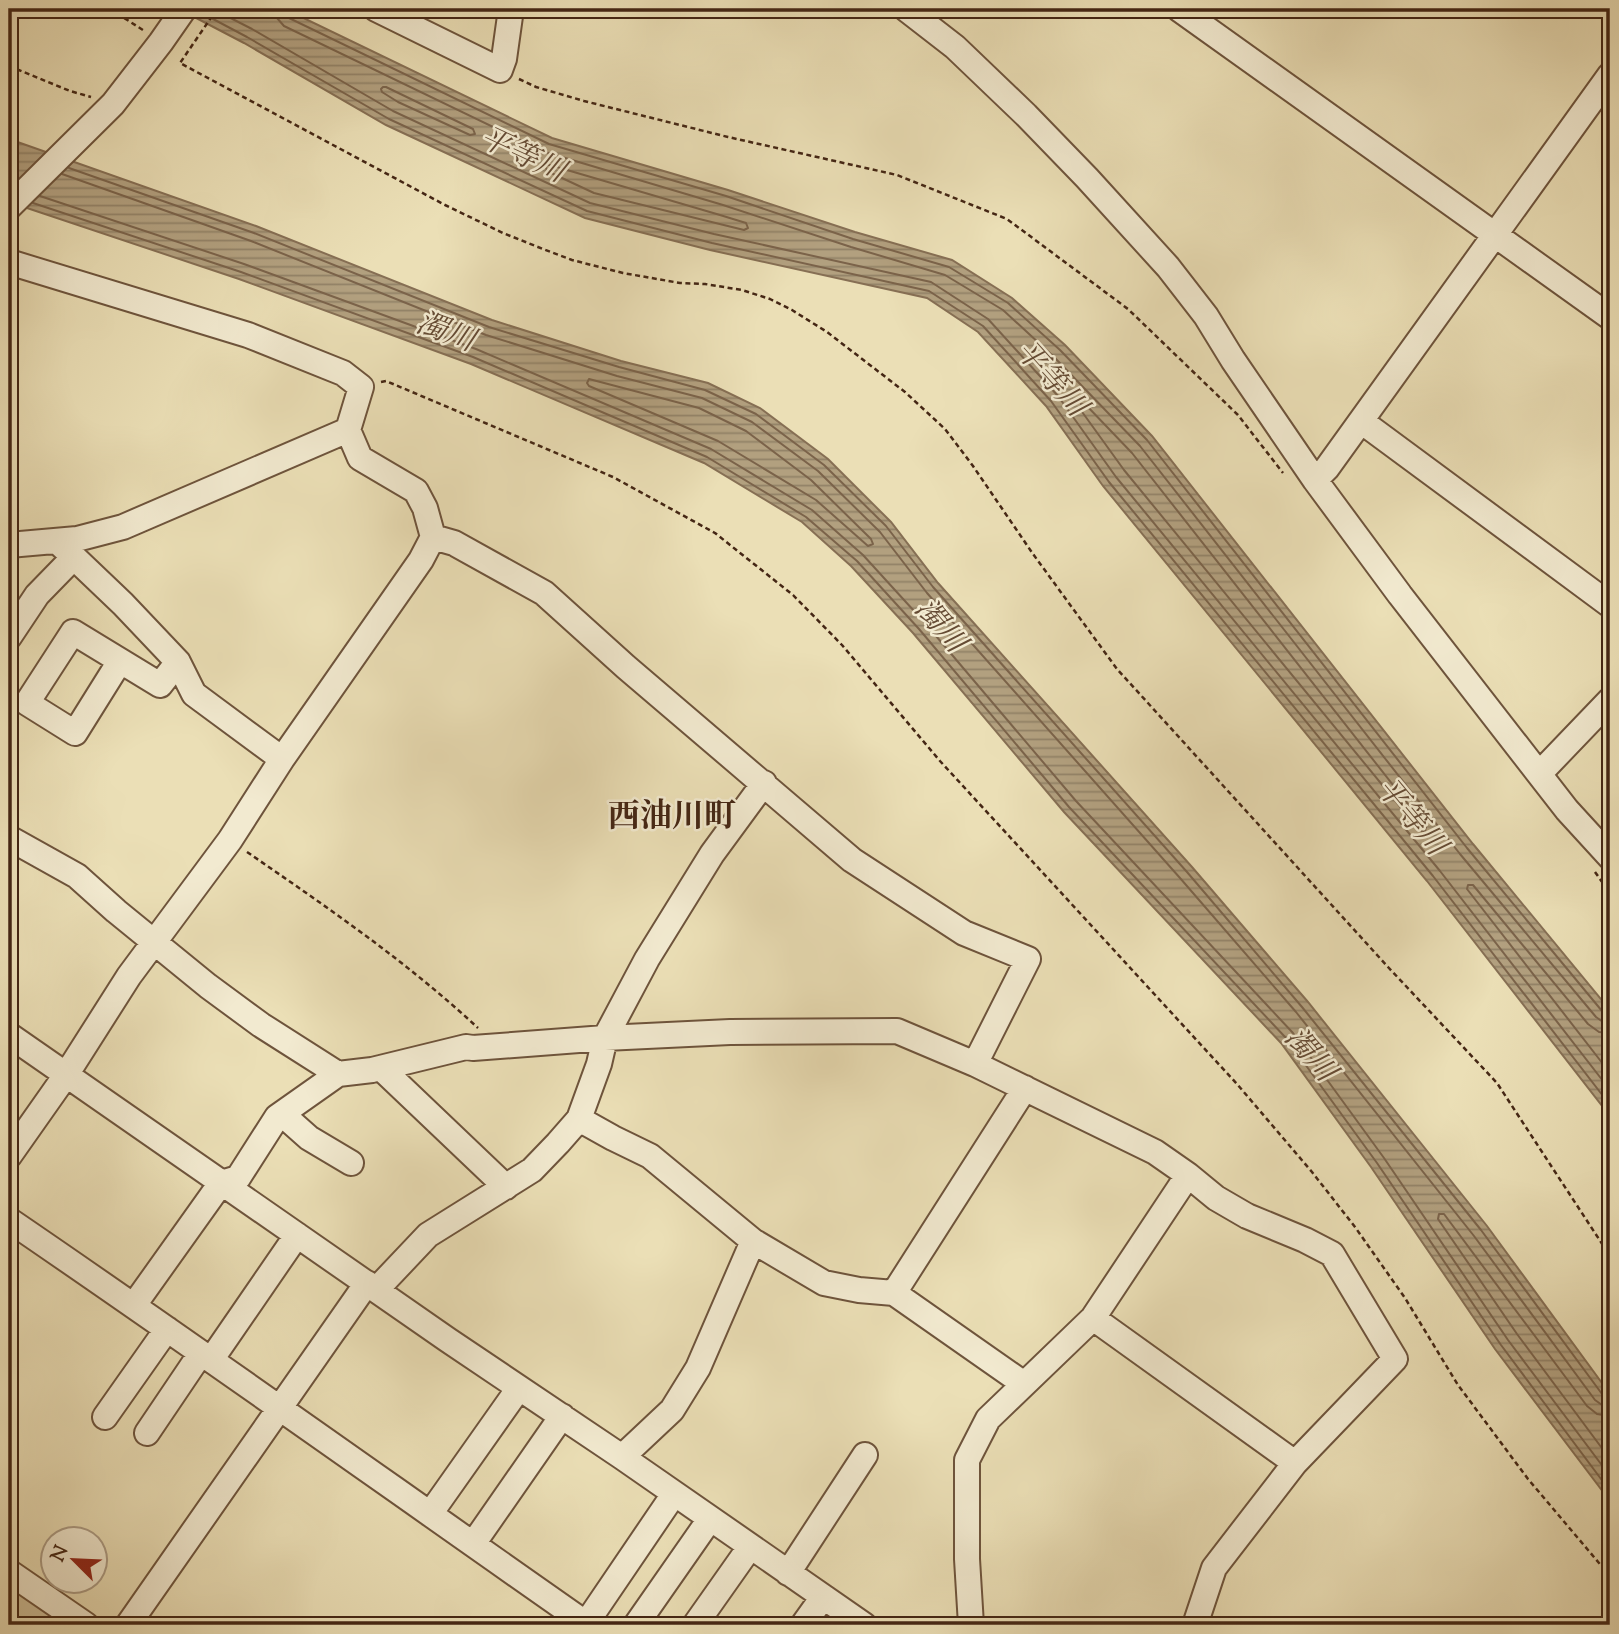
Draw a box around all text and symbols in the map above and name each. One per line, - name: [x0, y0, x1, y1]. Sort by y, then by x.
- water label: 平等川: [472, 118, 575, 196]
- water label: 濁川: [410, 303, 484, 365]
- water label: 平等川: [1004, 332, 1098, 430]
- water label: 濁川: [903, 590, 977, 666]
- water label: 平等川: [1365, 769, 1457, 868]
- district label: 西油川町: [608, 795, 736, 841]
- water label: 濁川: [1273, 1019, 1347, 1095]
- north arrow: [38, 1526, 108, 1596]
- text: N: [45, 1542, 76, 1567]

